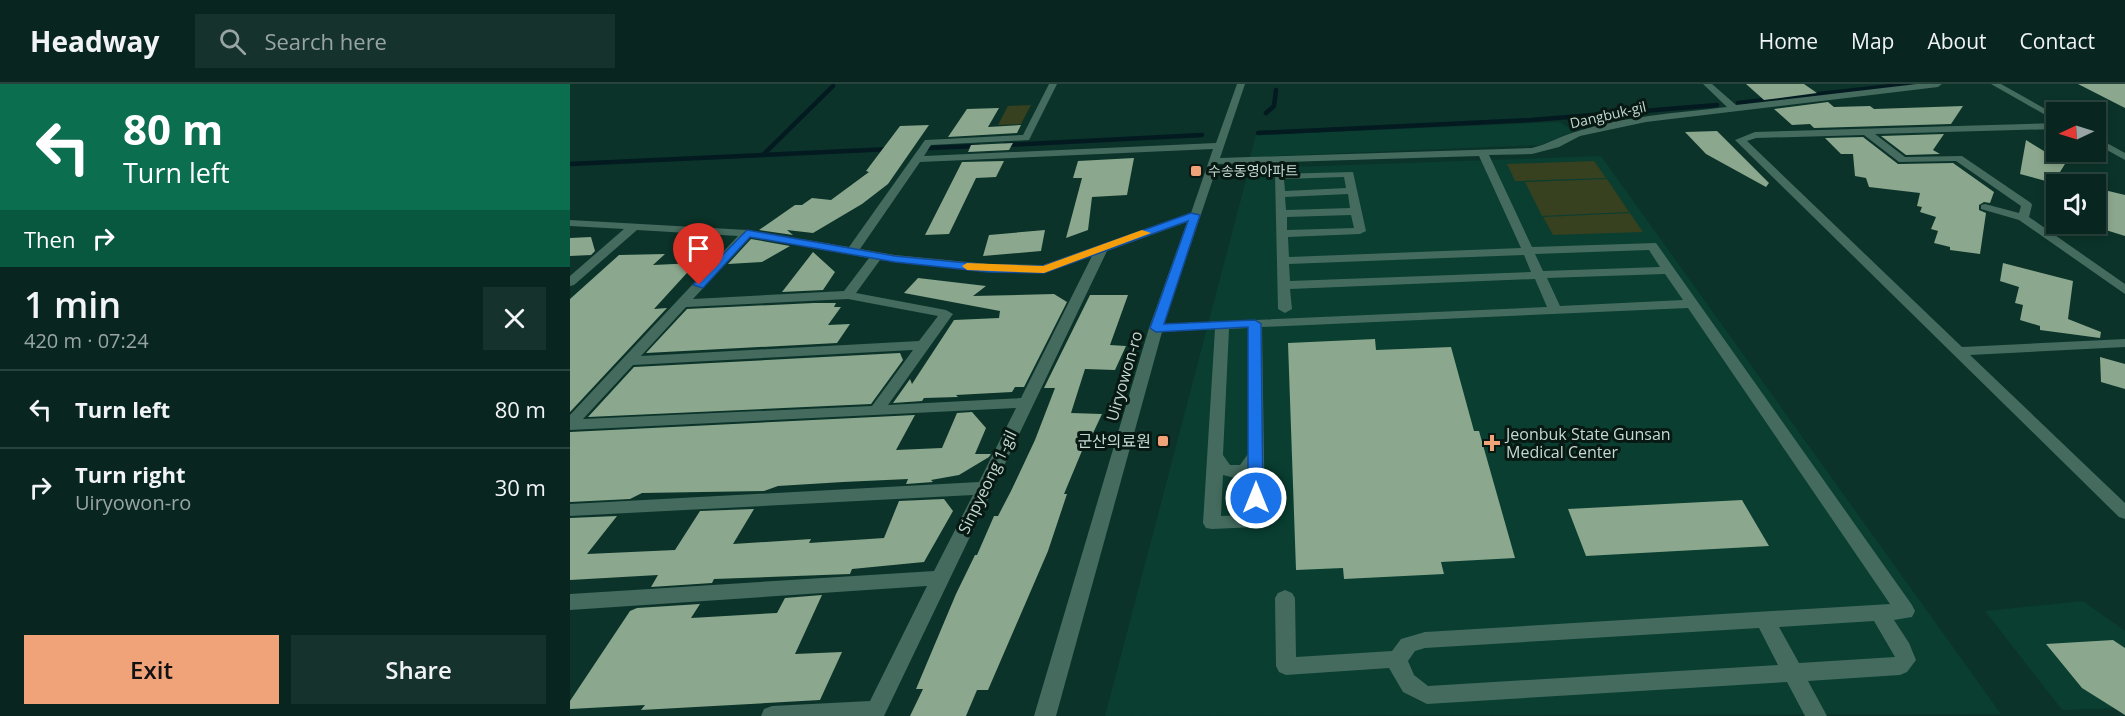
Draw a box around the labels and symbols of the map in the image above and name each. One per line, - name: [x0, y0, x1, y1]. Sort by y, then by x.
- street label: Dangbuk-gil: [1568, 97, 1648, 133]
- north arrow: [2046, 102, 2106, 162]
- place label: 수송동영아파트: [1208, 161, 1298, 180]
- marker: 수송동영아파트: [1189, 164, 1203, 178]
- pin: [673, 223, 724, 285]
- street label: Uiryowon-ro: [1101, 328, 1147, 424]
- place label: Jeonbuk State Gunsan Medical Center: [1504, 423, 1671, 463]
- street label: Sinpyeong 1-gil: [952, 427, 1022, 537]
- place label: 군산의료원: [1077, 430, 1151, 452]
- marker: 군산의료원: [1156, 434, 1170, 448]
- marker: Jeonbuk State Gunsan Medical Center: [1483, 434, 1501, 452]
- position arrow: [1224, 466, 1288, 530]

